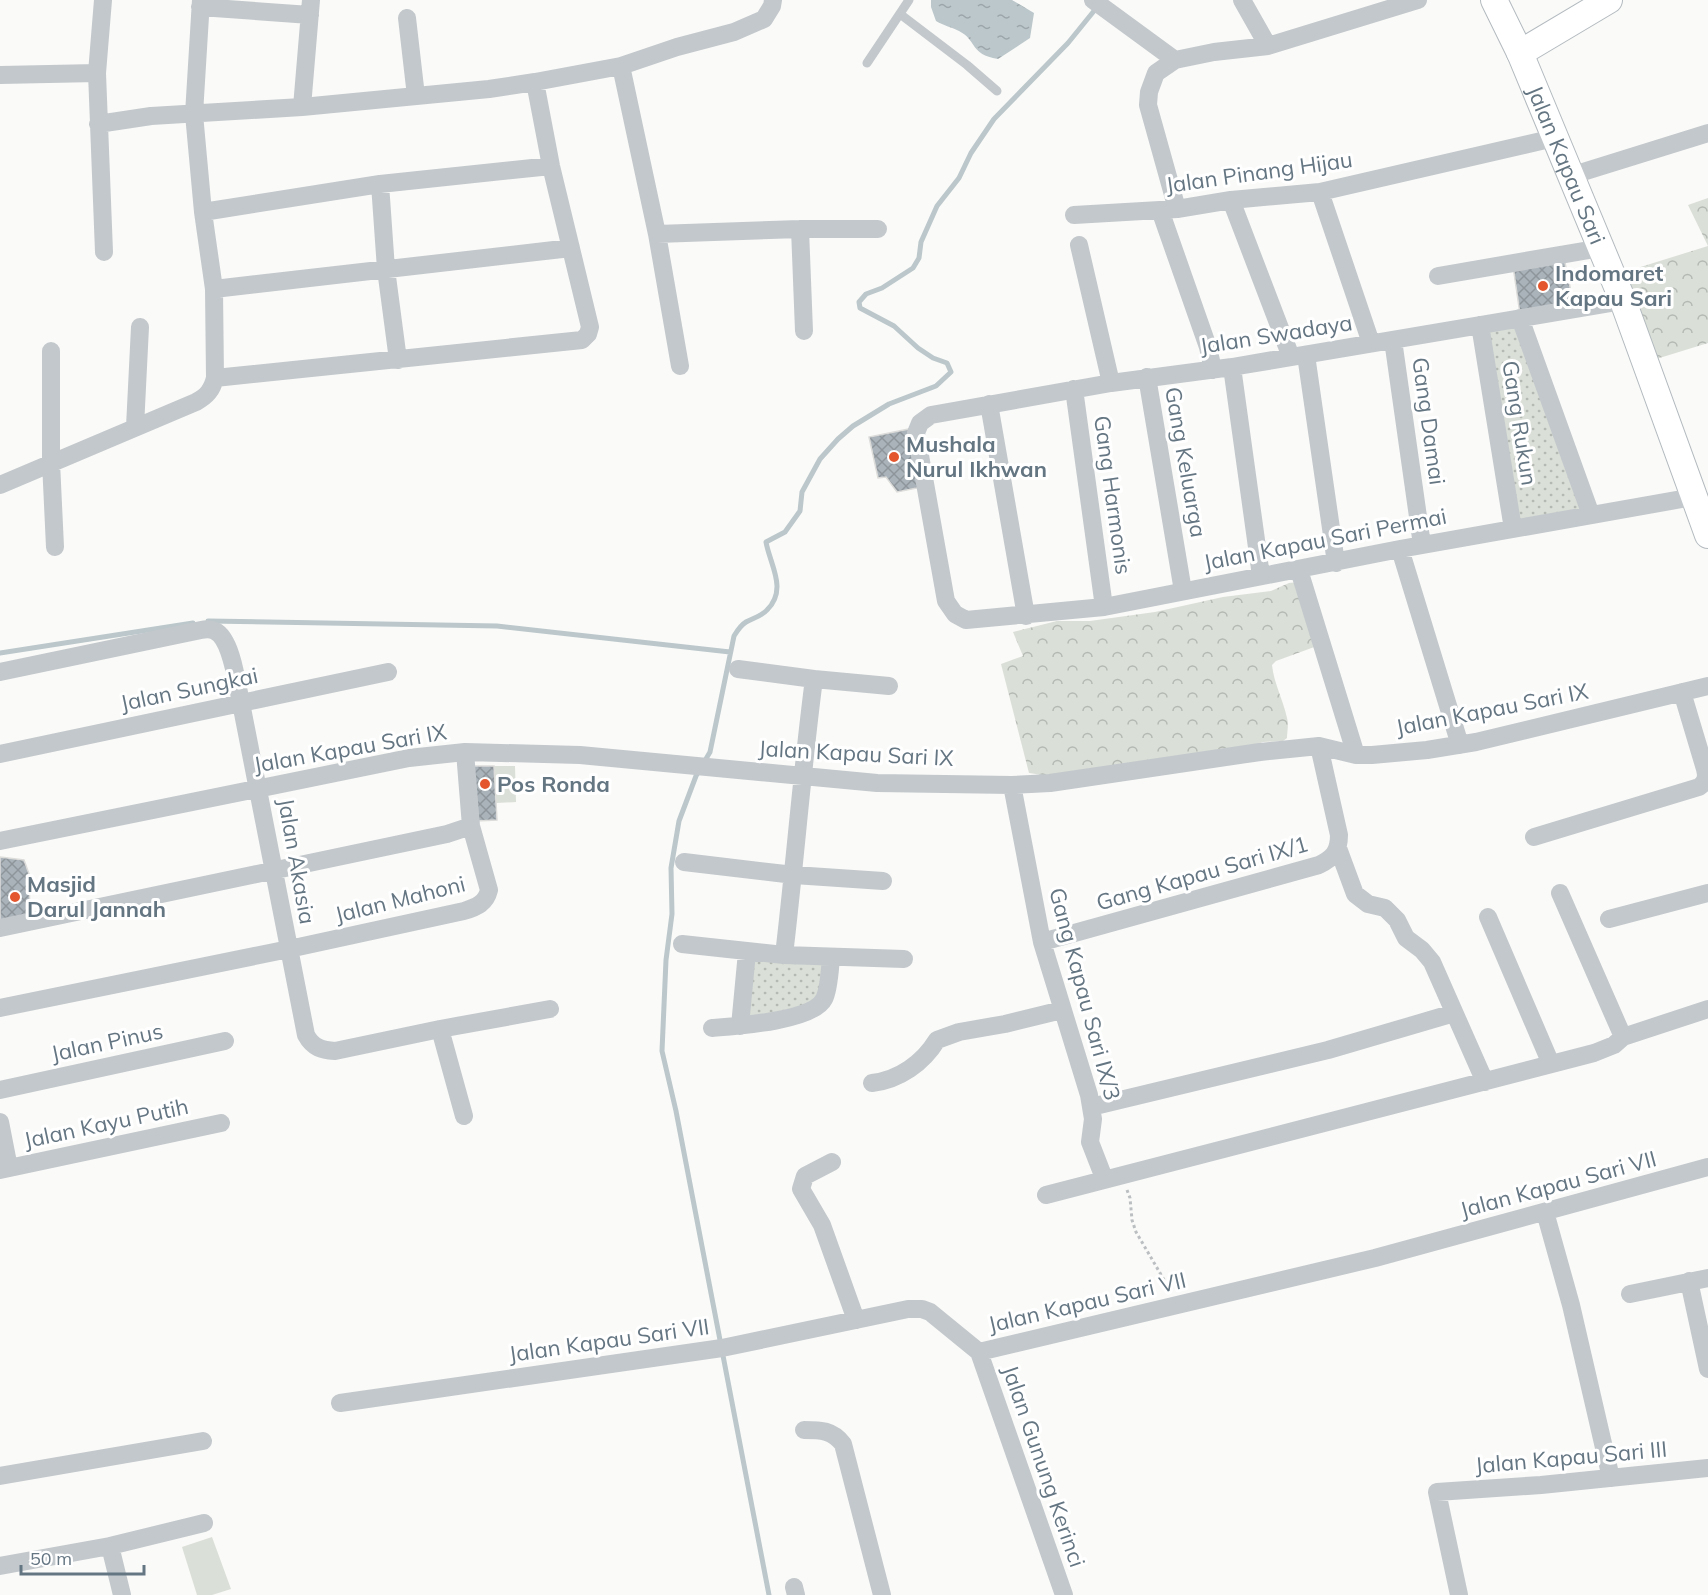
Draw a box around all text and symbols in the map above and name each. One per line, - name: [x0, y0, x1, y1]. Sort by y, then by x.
- street label: Jalan Kapau Sari: [1521, 81, 1612, 248]
- street label: Jalan Pinang Hijau: [1164, 145, 1354, 199]
- place label: Indomaret Kapau Sari: [1555, 259, 1672, 312]
- marker: Indomaret Kapau Sari: [1536, 279, 1550, 293]
- street label: Jalan Swadaya: [1198, 308, 1354, 360]
- street label: Gang Damai: [1406, 355, 1452, 487]
- street label: Gang Rukun: [1496, 359, 1544, 487]
- street label: Gang Keluarga: [1159, 385, 1213, 539]
- street label: Gang Harmonis: [1088, 414, 1138, 576]
- place label: Mushala Nurul Ikhwan: [906, 430, 1047, 483]
- marker: Mushala Nurul Ikhwan: [887, 450, 901, 464]
- street label: Jalan Kapau Sari Permai: [1201, 502, 1449, 576]
- street label: Jalan Sungkai: [118, 661, 260, 717]
- street label: Jalan Kapau Sari IX: [1393, 676, 1591, 741]
- street label: Jalan Kapau Sari IX: [251, 717, 449, 779]
- street label: Jalan Kapau Sari IX: [758, 734, 955, 772]
- place label: Pos Ronda: [497, 770, 610, 798]
- marker: Pos Ronda: [478, 777, 492, 791]
- street label: Jalan Akasia: [272, 796, 322, 926]
- street label: Gang Kapau Sari IX/1: [1093, 829, 1311, 917]
- street label: Jalan Mahoni: [332, 869, 468, 929]
- place label: Masjid Darul Jannah: [27, 870, 166, 923]
- street label: Gang Kapau Sari IX/3: [1043, 885, 1127, 1103]
- marker: Masjid Darul Jannah: [8, 890, 22, 904]
- street label: Jalan Pinus: [49, 1016, 165, 1068]
- street label: Jalan Kayu Putih: [21, 1092, 191, 1154]
- street label: Jalan Kapau Sari VII: [1457, 1144, 1659, 1224]
- street label: Jalan Kapau Sari VII: [985, 1266, 1189, 1338]
- street label: Jalan Kapau Sari VII: [507, 1312, 711, 1368]
- street label: Jalan Gunung Kerinci: [996, 1361, 1092, 1571]
- street label: Jalan Kapau Sari III: [1474, 1435, 1668, 1479]
- scale bar: [21, 1538, 144, 1576]
- text: 50 m: [30, 1547, 72, 1570]

